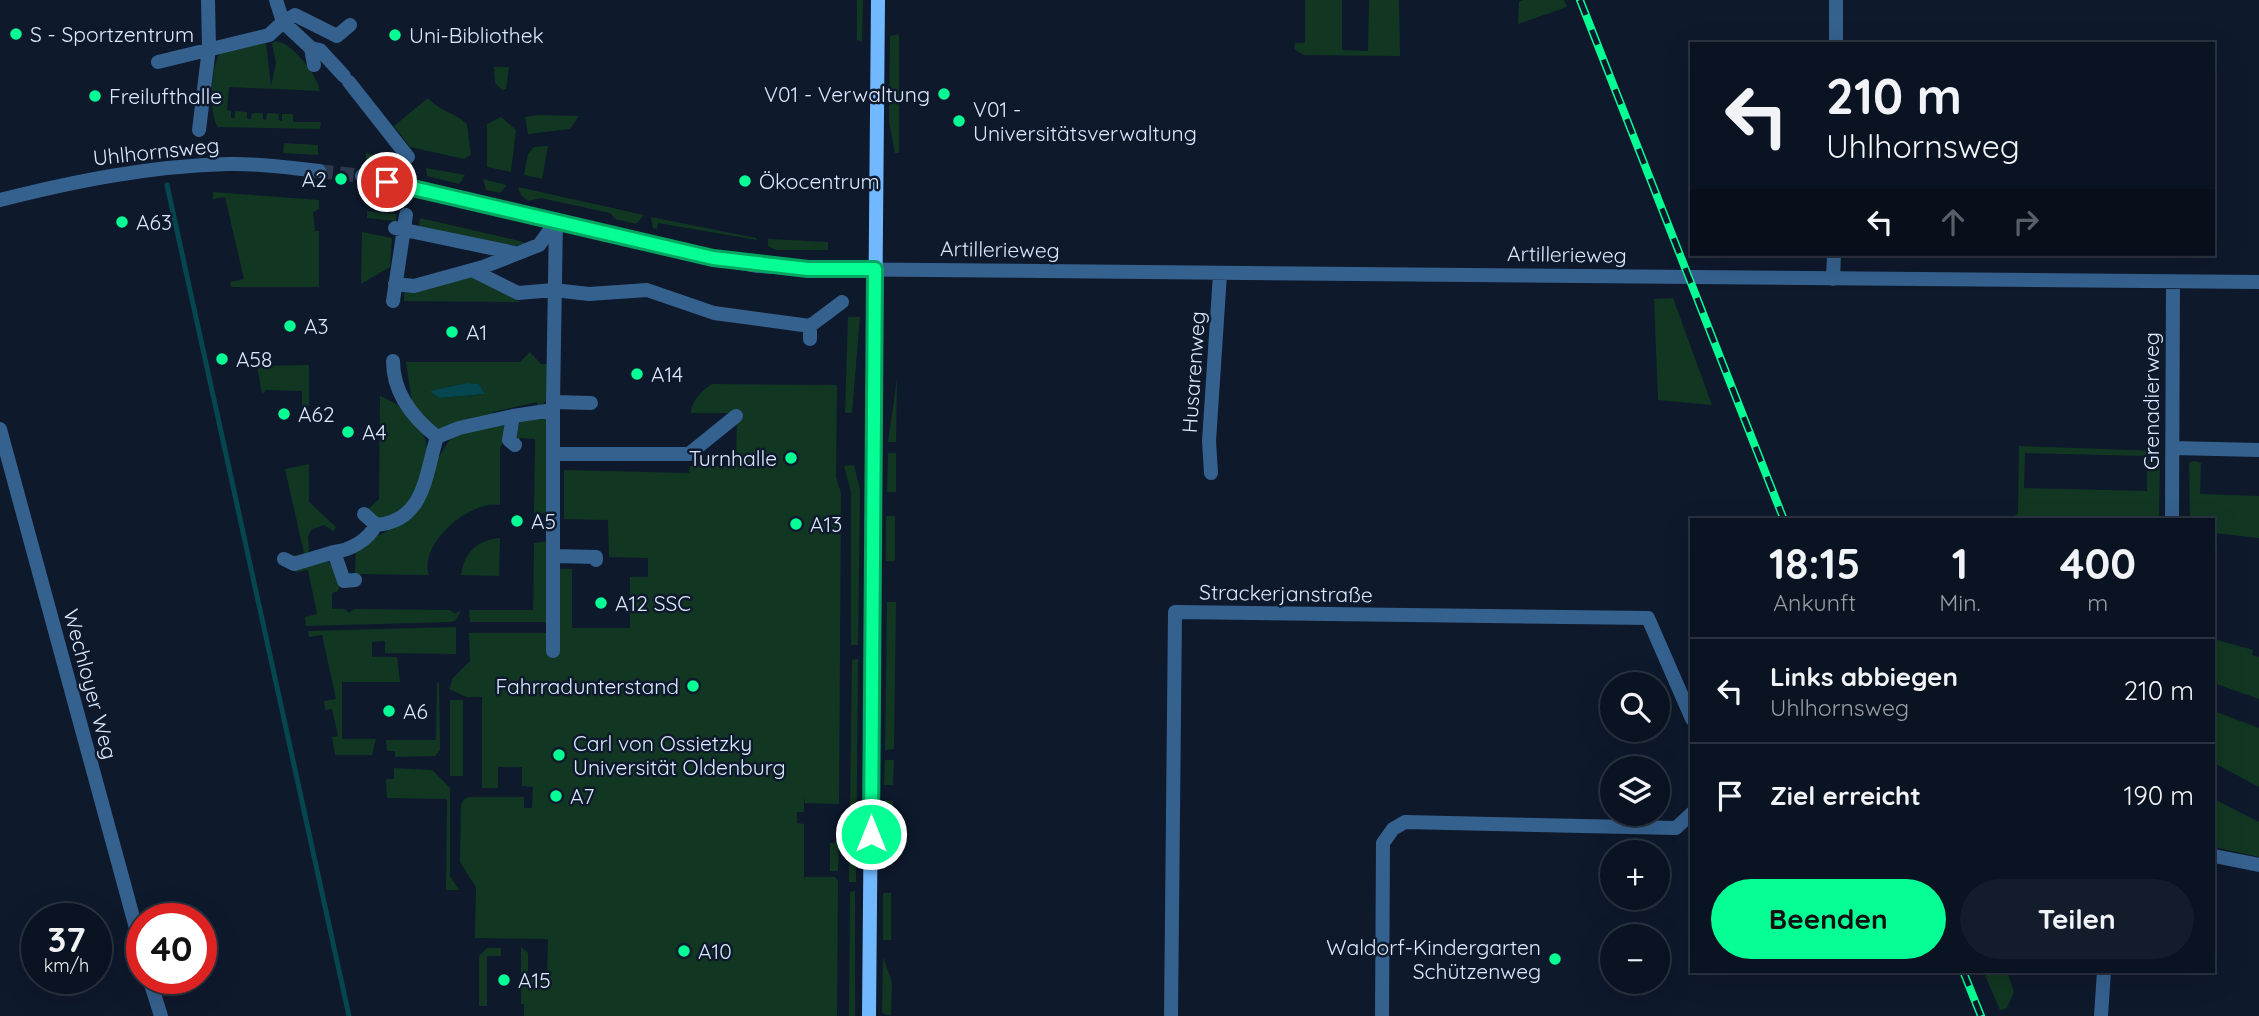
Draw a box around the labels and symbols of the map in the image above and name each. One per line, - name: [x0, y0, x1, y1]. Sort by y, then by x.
- place label: S - Sportzentrum: [30, 21, 194, 47]
- place label: Uni-Bibliothek: [409, 22, 544, 48]
- marker: S - Sportzentrum: [8, 26, 24, 42]
- marker: Uni-Bibliothek: [387, 27, 403, 43]
- place label: V01 - Verwaltung: [764, 81, 930, 107]
- place label: Freilufthalle: [109, 83, 222, 109]
- marker: V01 - Verwaltung: [936, 86, 952, 102]
- marker: Freilufthalle: [87, 88, 103, 104]
- place label: V01 - Universitätsverwaltung: [973, 96, 1197, 146]
- marker: V01 - Universitätsverwaltung: [951, 113, 967, 129]
- street label: Uhlhornsweg: [91, 131, 221, 171]
- pin: [357, 152, 417, 212]
- place label: A2: [302, 166, 327, 192]
- place label: Ökocentrum: [759, 168, 880, 194]
- marker: A2: [333, 171, 349, 187]
- marker: Ökocentrum: [737, 173, 753, 189]
- place label: A63: [136, 209, 172, 235]
- marker: A63: [114, 214, 130, 230]
- street label: Artillerieweg: [940, 235, 1060, 263]
- street label: Artillerieweg: [1507, 240, 1627, 268]
- street label: Husarenweg: [1176, 310, 1210, 434]
- place label: A3: [304, 313, 329, 339]
- marker: A3: [282, 318, 298, 334]
- place label: A1: [466, 319, 487, 345]
- marker: A1: [444, 324, 460, 340]
- street label: Grenadierweg: [2138, 332, 2164, 470]
- place label: A58: [236, 346, 272, 372]
- marker: A58: [214, 351, 230, 367]
- place label: A14: [651, 361, 683, 387]
- marker: A14: [629, 366, 645, 382]
- place label: A62: [298, 401, 335, 427]
- marker: A62: [276, 406, 292, 422]
- place label: A4: [362, 419, 387, 445]
- marker: A4: [340, 424, 356, 440]
- place label: Turnhalle: [689, 445, 777, 471]
- marker: Turnhalle: [783, 450, 799, 466]
- place label: A5: [531, 508, 556, 534]
- place label: A13: [810, 511, 842, 537]
- marker: A5: [509, 513, 525, 529]
- marker: A13: [788, 516, 804, 532]
- street label: Strackerjanstraße: [1199, 578, 1373, 608]
- place label: A12 SSC: [615, 590, 691, 616]
- marker: A12 SSC: [593, 595, 609, 611]
- street label: Wechloyer Weg: [58, 606, 124, 762]
- place label: Fahrradunterstand: [496, 673, 679, 699]
- marker: Fahrradunterstand: [685, 678, 701, 694]
- place label: A6: [403, 698, 428, 724]
- marker: A6: [381, 703, 397, 719]
- place label: Carl von Ossietzky Universität Oldenburg: [573, 730, 786, 780]
- marker: Carl von Ossietzky Universität Oldenburg: [551, 747, 567, 763]
- place label: A7: [570, 783, 595, 809]
- marker: A7: [548, 788, 564, 804]
- position arrow: [834, 797, 908, 871]
- speed limit sign: 40: [126, 903, 217, 994]
- place label: Waldorf-Kindergarten Schützenweg: [1326, 934, 1541, 984]
- place label: A10: [698, 938, 732, 964]
- marker: A10: [676, 943, 692, 959]
- marker: Waldorf-Kindergarten Schützenweg: [1547, 951, 1563, 967]
- place label: A15: [518, 967, 551, 993]
- marker: A15: [496, 972, 512, 988]

